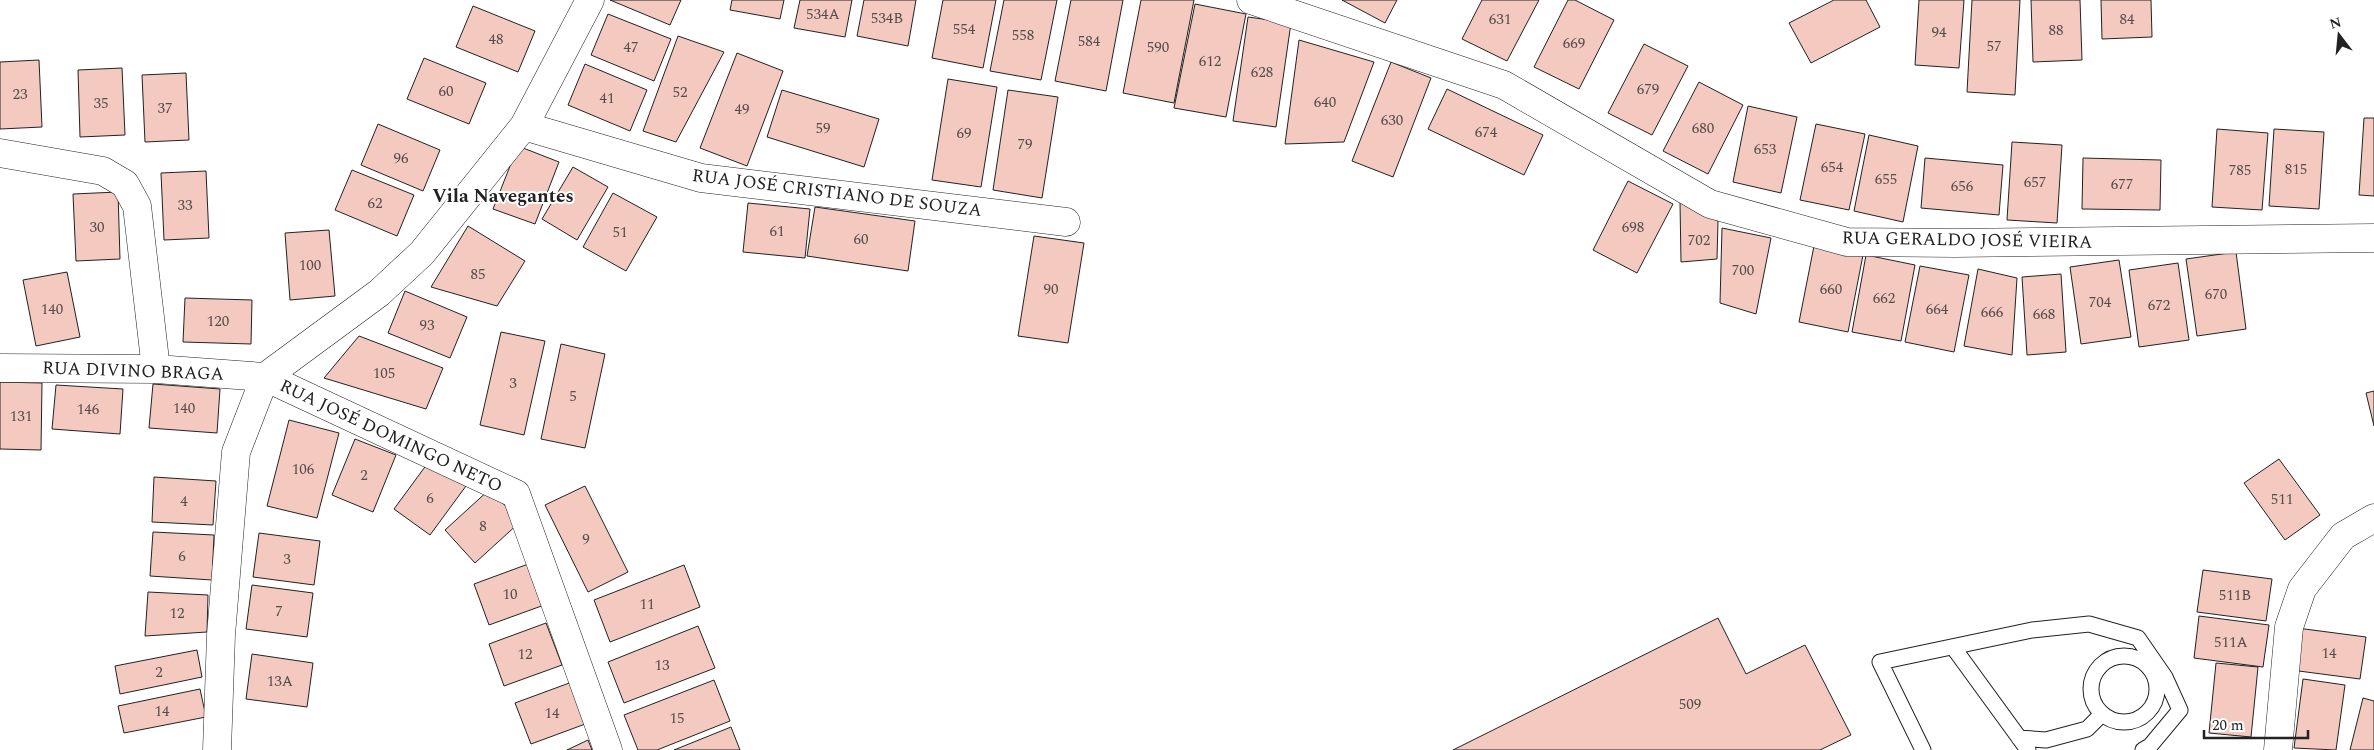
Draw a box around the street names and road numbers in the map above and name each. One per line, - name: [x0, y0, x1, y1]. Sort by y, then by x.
- street label: RUA JOSÉ CRISTIANO DE SOUZA: [690, 162, 984, 224]
- street label: RUA GERALDO JOSÉ VIEIRA: [1842, 224, 2092, 256]
- street label: RUA DIVINO BRAGA: [42, 354, 224, 388]
- street label: RUA JOSÉ DOMINGO NETO: [275, 372, 507, 500]

